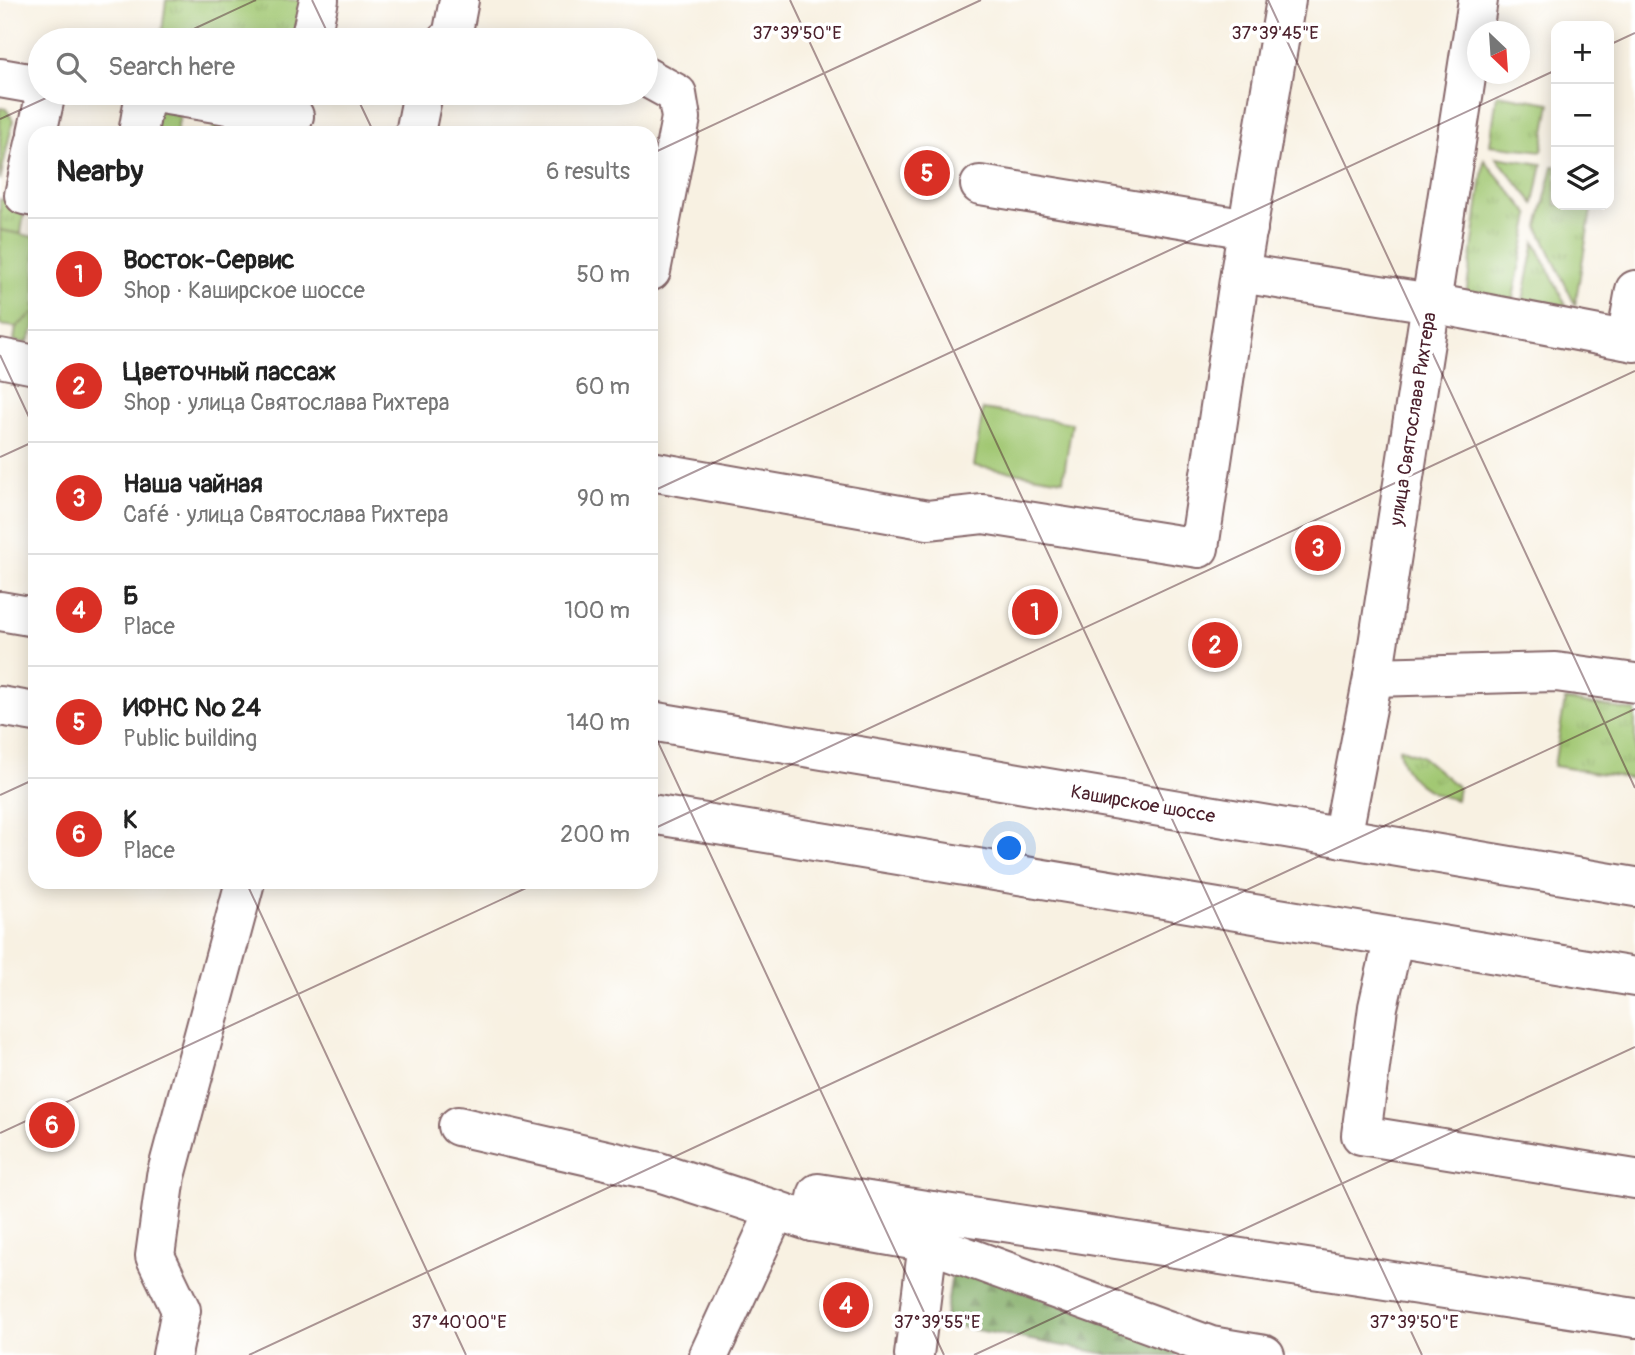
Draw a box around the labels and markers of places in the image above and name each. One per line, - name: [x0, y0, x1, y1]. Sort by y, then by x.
- pin: 5: [904, 147, 950, 199]
- pin: 3: [1295, 522, 1341, 574]
- pin: 1: [1012, 586, 1058, 638]
- pin: 2: [1192, 619, 1238, 671]
- pin: 6: [29, 1099, 75, 1151]
- pin: 4: [823, 1279, 869, 1331]

